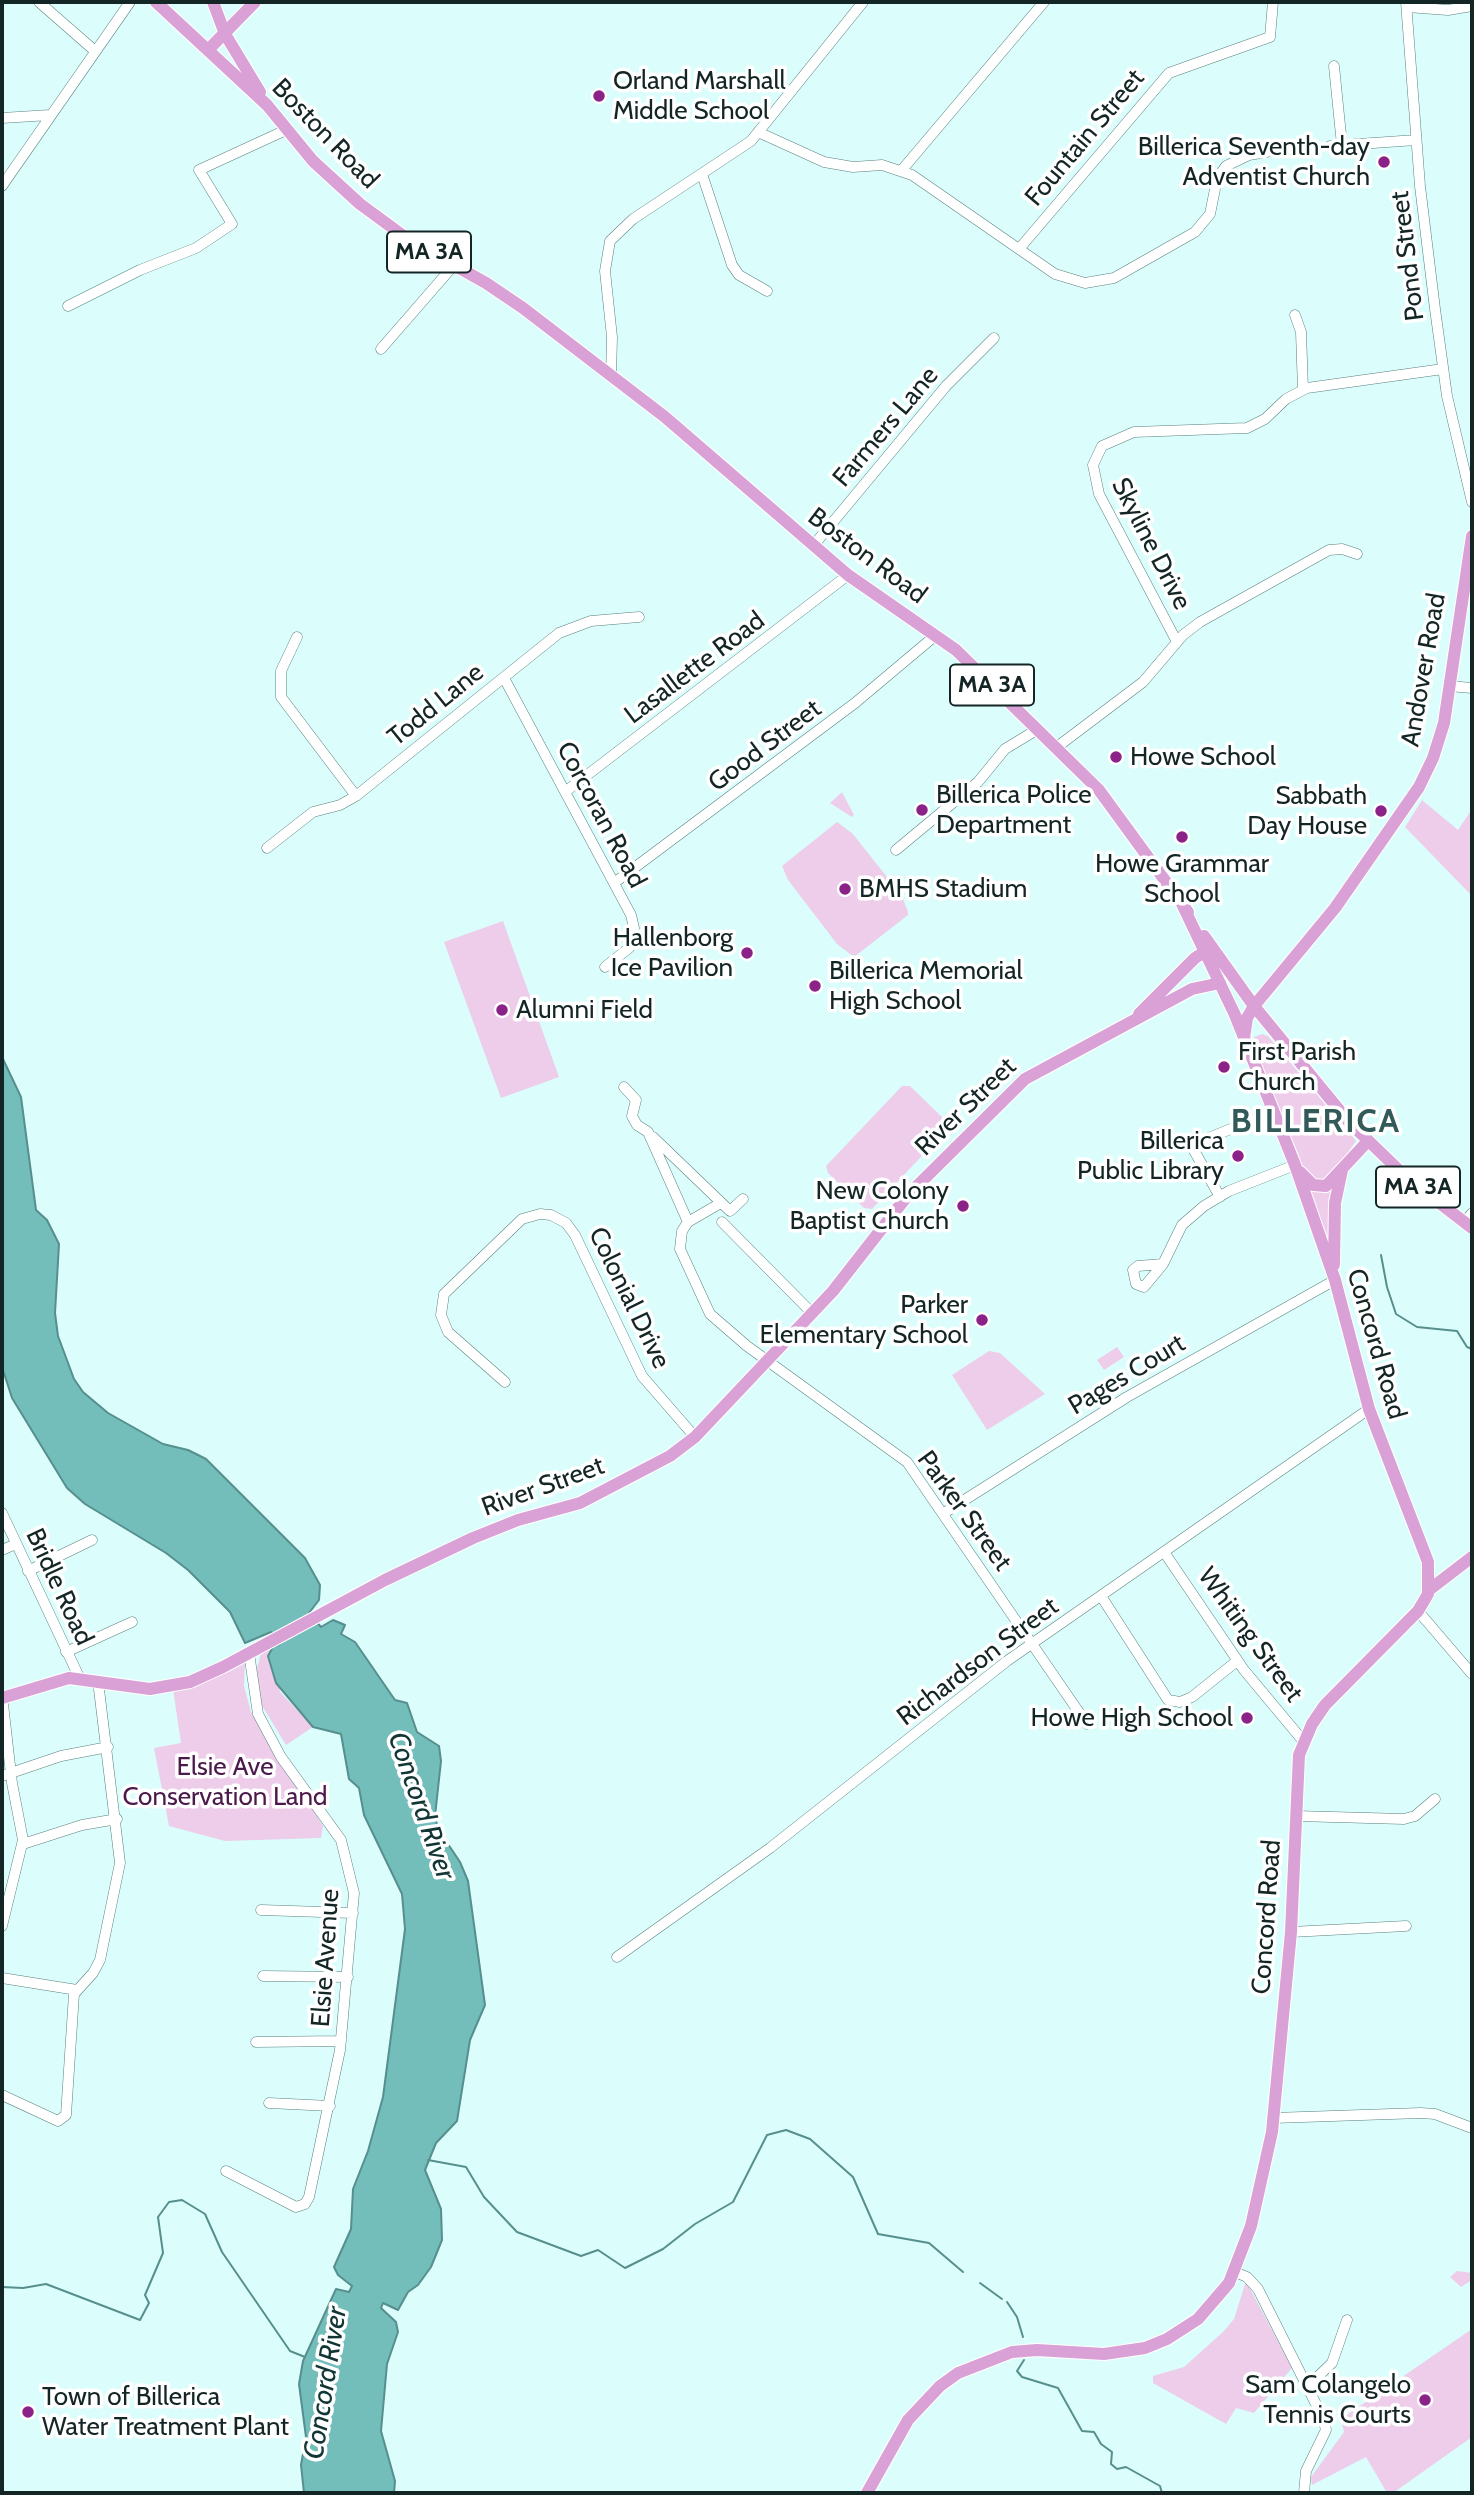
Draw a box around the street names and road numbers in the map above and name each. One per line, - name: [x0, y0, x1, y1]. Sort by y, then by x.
- street label: Fountain Street: [1019, 63, 1151, 213]
- street label: Boston Road: [265, 73, 385, 195]
- street label: Pond Street: [1385, 189, 1431, 323]
- road number: MA 3A: [387, 232, 471, 272]
- street label: Farmers Lane: [827, 361, 945, 493]
- street label: Skyline Drive: [1105, 473, 1197, 615]
- street label: Boston Road: [802, 501, 932, 611]
- street label: Andover Road: [1395, 591, 1453, 749]
- street label: Lasallette Road: [619, 605, 771, 731]
- street label: Todd Lane: [382, 657, 490, 753]
- road number: MA 3A: [950, 664, 1034, 706]
- street label: Good Street: [702, 694, 828, 798]
- street label: Corcoran Road: [549, 737, 653, 893]
- street label: River Street: [909, 1051, 1023, 1163]
- road number: MA 3A: [1376, 1167, 1460, 1208]
- street label: Colonial Drive: [581, 1222, 677, 1374]
- street label: Concord Road: [1340, 1265, 1412, 1423]
- street label: Pages Court: [1063, 1328, 1191, 1422]
- street label: Parker Street: [910, 1445, 1018, 1577]
- street label: River Street: [478, 1450, 608, 1524]
- street label: Bridle Road: [18, 1524, 100, 1650]
- street label: Whiting Street: [1191, 1562, 1309, 1708]
- street label: Richardson Street: [891, 1591, 1065, 1733]
- street label: Concord Road: [1246, 1839, 1288, 1995]
- street label: Elsie Avenue: [306, 1888, 346, 2028]

